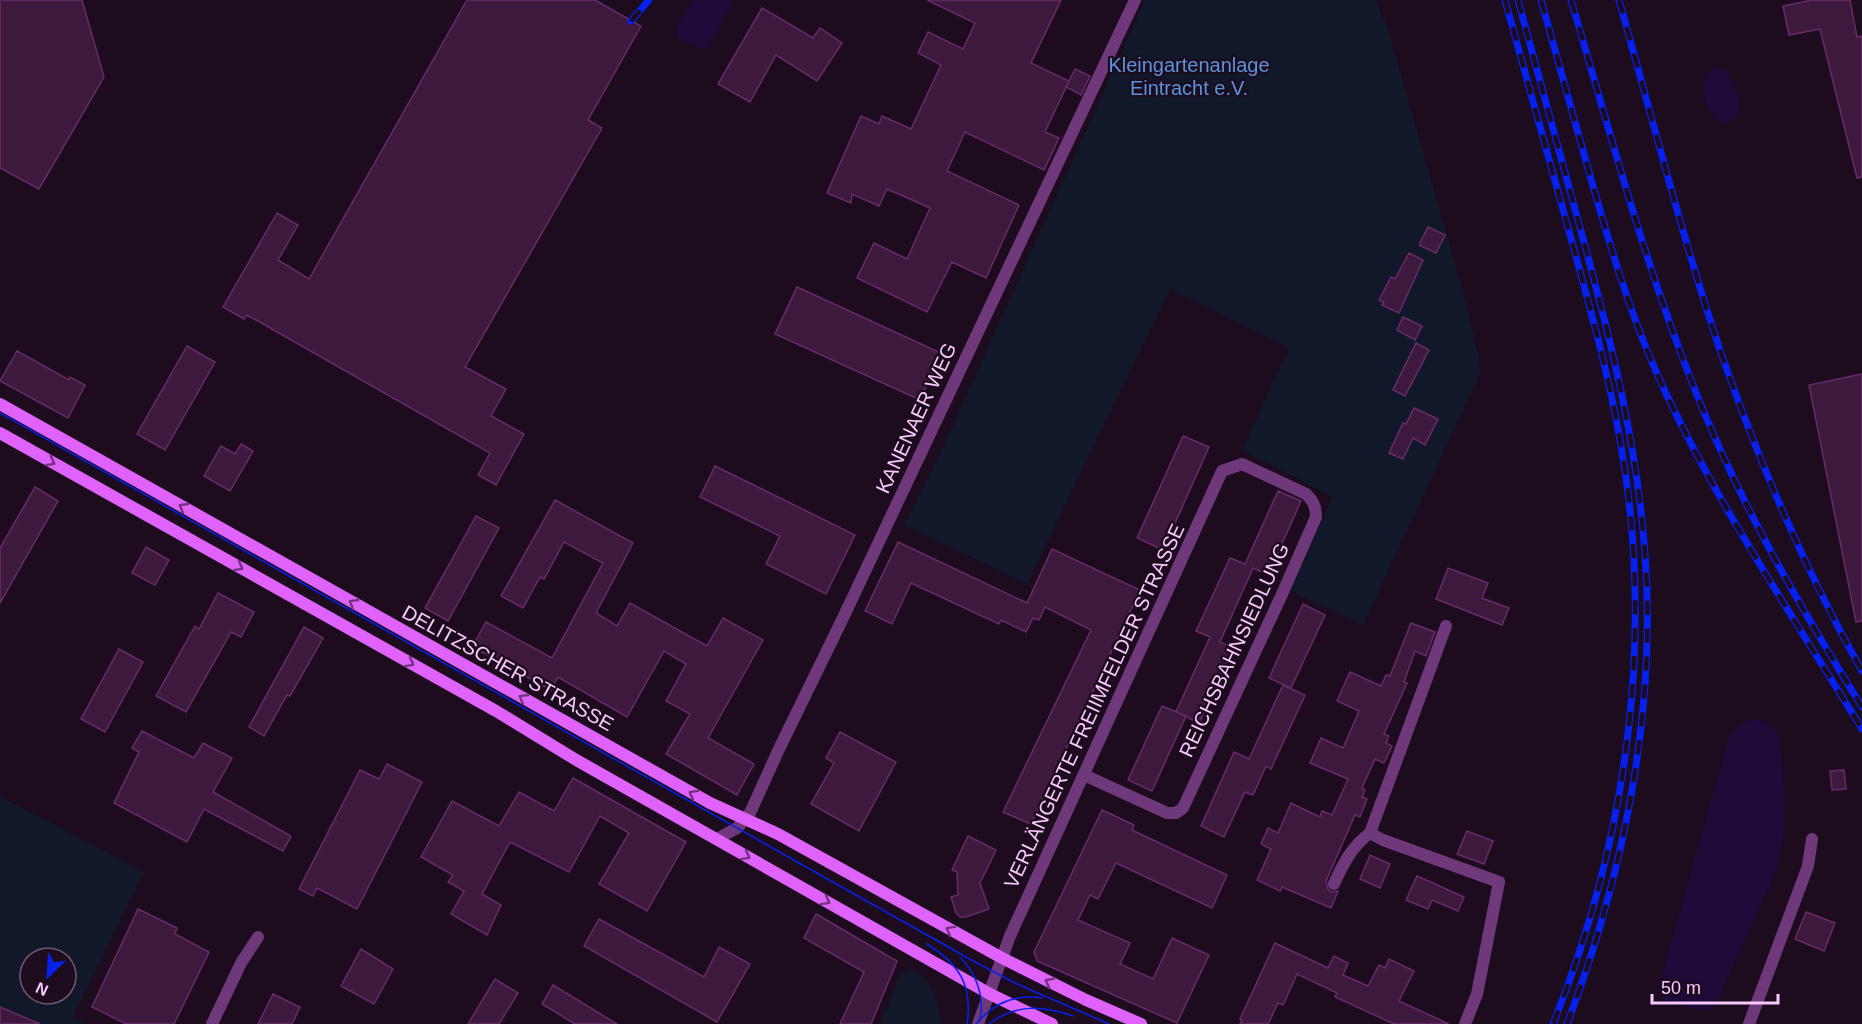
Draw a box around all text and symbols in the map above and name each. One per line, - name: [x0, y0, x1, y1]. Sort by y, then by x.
- park label: Kleingartenanlage Eintracht e.V.: [1108, 54, 1270, 99]
- street label: KANENAER WEG: [872, 339, 960, 497]
- one-way arrow: [45, 454, 55, 466]
- one-way arrow: [179, 503, 189, 514]
- street label: VERLÄNGERTE FREIIMFELDER STRASSE: [1000, 520, 1188, 892]
- street label: REICHSBAHNSIEDLUNG: [1175, 540, 1293, 760]
- one-way arrow: [233, 560, 244, 571]
- one-way arrow: [349, 599, 359, 610]
- street label: DELITZSCHER STRASSE: [399, 601, 617, 735]
- one-way arrow: [403, 655, 414, 667]
- one-way arrow: [519, 694, 529, 706]
- one-way arrow: [689, 790, 699, 801]
- one-way arrow: [740, 849, 750, 860]
- one-way arrow: [820, 894, 830, 905]
- one-way arrow: [946, 926, 957, 937]
- north arrow: [18, 946, 78, 1006]
- scale bar: [1652, 967, 1778, 1005]
- one-way arrow: [1045, 978, 1056, 989]
- text: 50 m: [1661, 978, 1701, 998]
- text: N: [33, 979, 51, 999]

